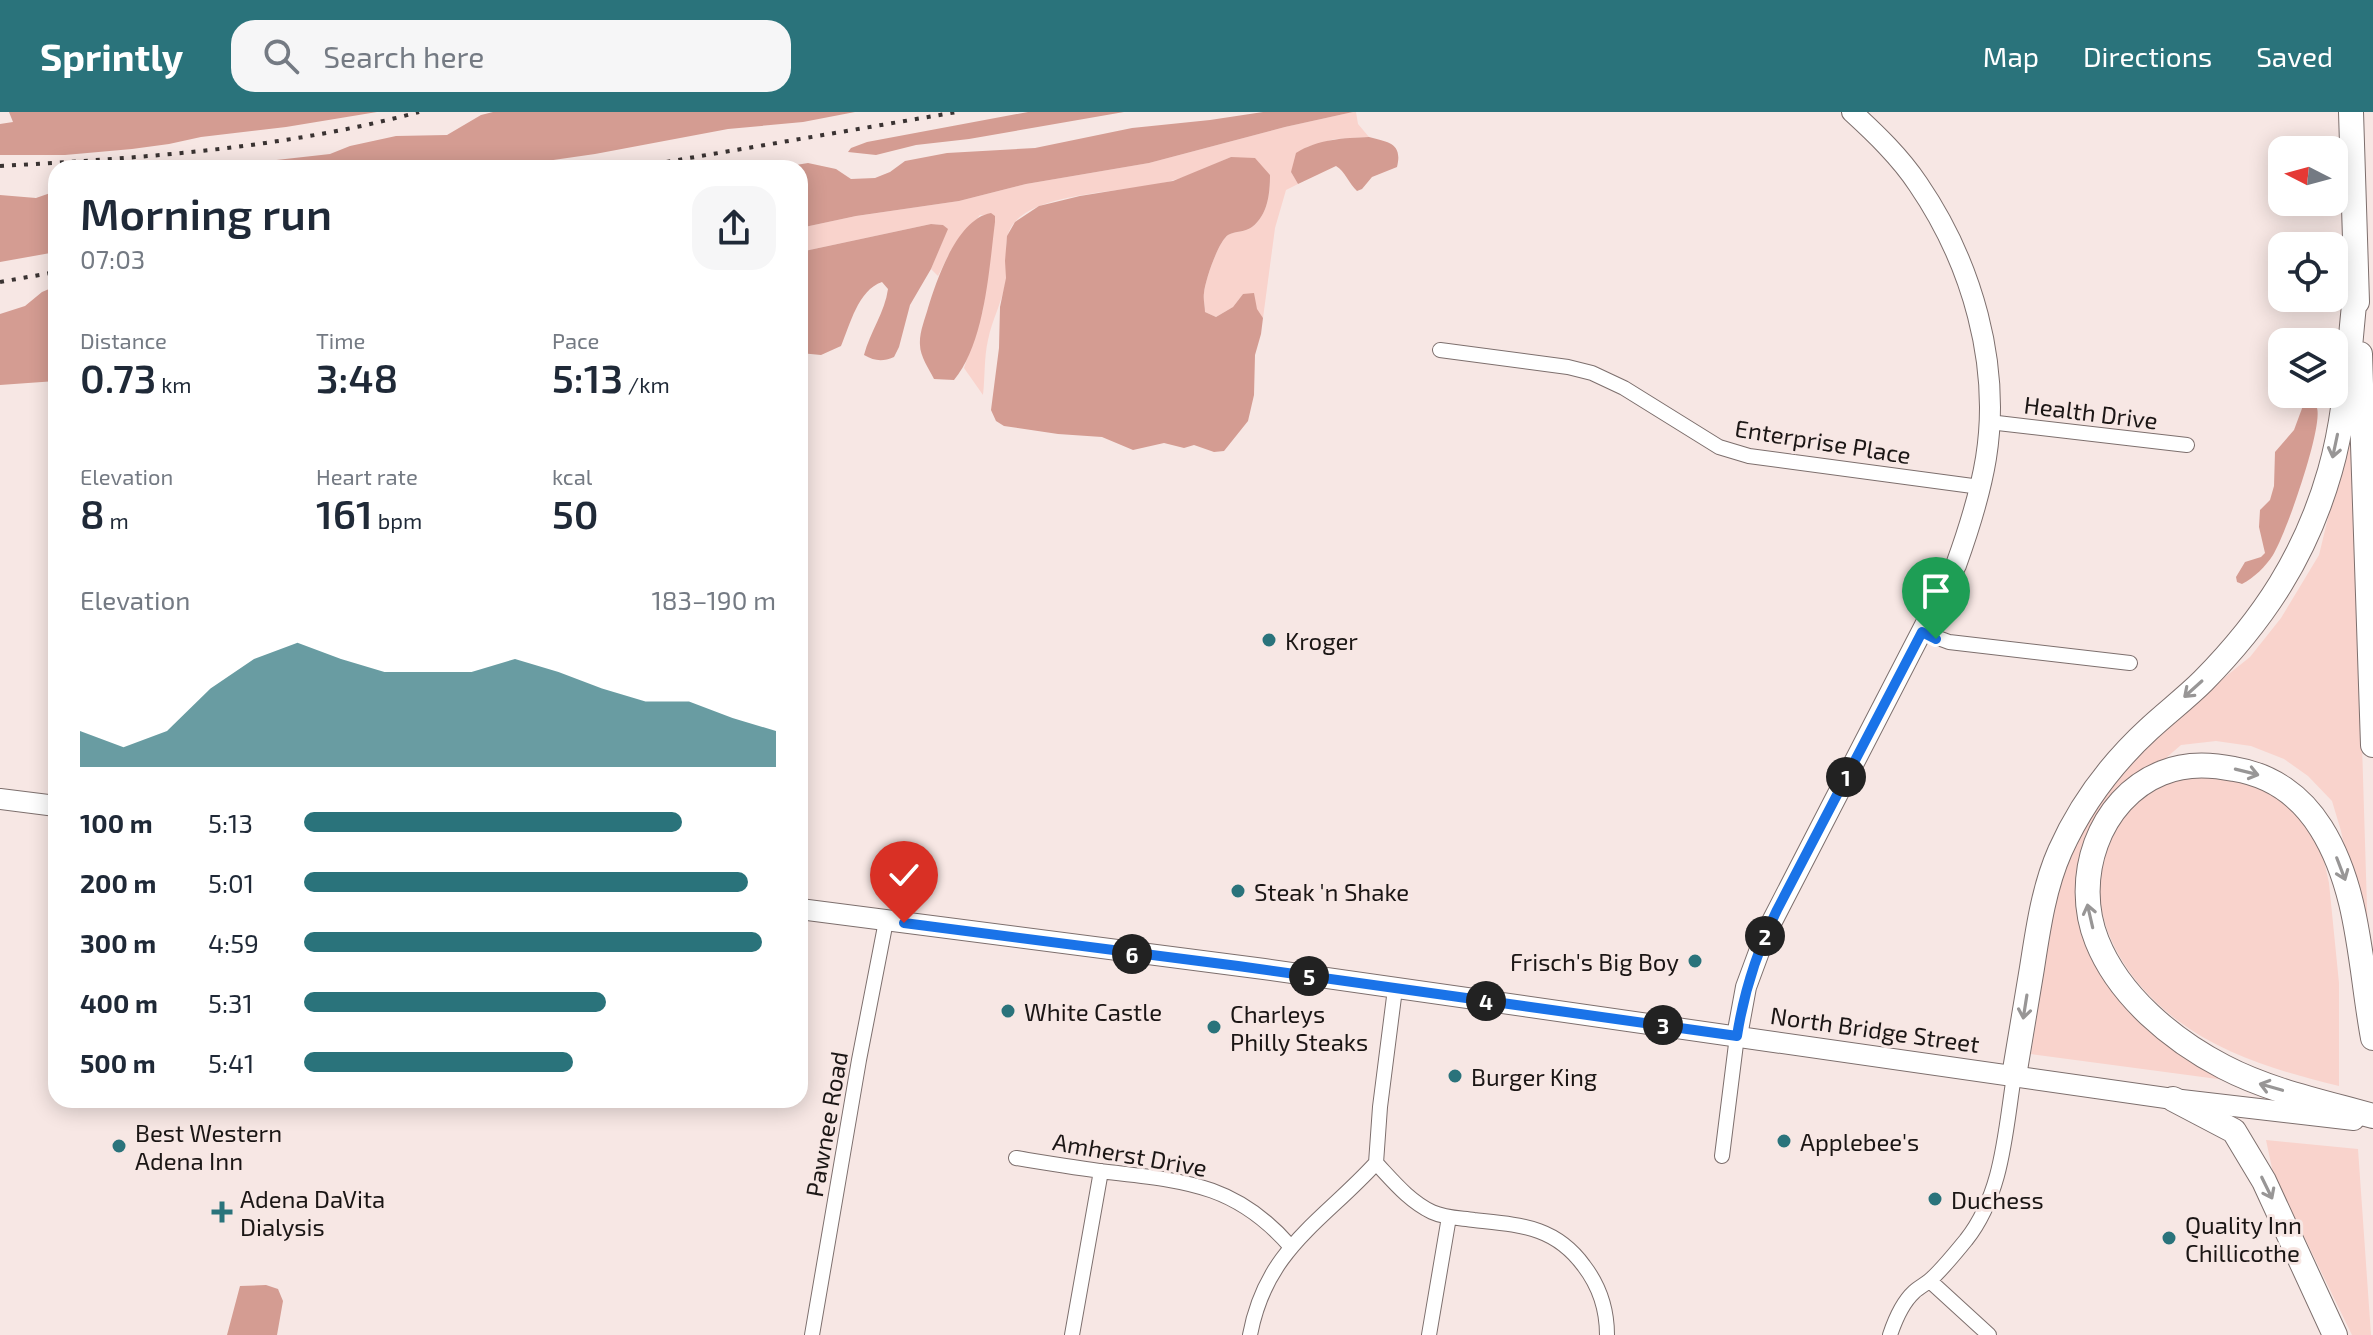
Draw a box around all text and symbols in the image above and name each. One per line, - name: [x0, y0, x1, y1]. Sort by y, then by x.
- search box: [231, 20, 791, 92]
- text: Sprintly: [40, 33, 183, 79]
- icon: search: [259, 34, 303, 78]
- text: Search here: [323, 38, 484, 74]
- text: Map: [1983, 39, 2039, 73]
- text: Directions: [2083, 39, 2212, 73]
- text: Saved: [2256, 39, 2333, 73]
- north arrow: [2268, 136, 2348, 216]
- map controls: [2268, 136, 2348, 408]
- text: Morning run: [80, 186, 332, 239]
- button: share: [692, 186, 776, 270]
- button: locate: [2268, 232, 2348, 312]
- text: 07:03: [80, 243, 145, 274]
- text: Distance: [80, 327, 167, 353]
- text: Time: [316, 327, 365, 353]
- text: Pace: [552, 327, 599, 353]
- button: layers: [2268, 328, 2348, 408]
- text: 0.73: [80, 353, 156, 401]
- text: 3:48: [316, 353, 398, 401]
- text: 5:13: [552, 353, 623, 401]
- text: km: [156, 371, 192, 397]
- text: /km: [623, 371, 670, 397]
- street label: Health Drive: [2022, 389, 2160, 435]
- street label: Enterprise Place: [1733, 413, 1913, 469]
- one-way arrow: [2327, 433, 2342, 458]
- text: Elevation: [80, 463, 173, 489]
- text: Heart rate: [316, 463, 418, 489]
- text: kcal: [552, 463, 592, 489]
- text: 8: [80, 489, 105, 537]
- text: 161: [316, 489, 373, 537]
- text: 50: [552, 489, 599, 537]
- text: m: [105, 507, 129, 533]
- text: bpm: [373, 507, 422, 533]
- pin: [1902, 557, 1970, 639]
- icon: arrive: [1914, 569, 1958, 613]
- text: Elevation: [80, 584, 190, 615]
- text: 183–190 m: [651, 584, 776, 615]
- place label: Kroger: [1285, 626, 1358, 655]
- marker: Kroger: [1260, 631, 1278, 649]
- one-way arrow: [2184, 680, 2204, 698]
- pin: 1: [1826, 757, 1866, 797]
- text: 1: [1841, 764, 1851, 790]
- one-way arrow: [2233, 765, 2259, 780]
- text: 100 m: [80, 807, 153, 838]
- text: 5:13: [208, 807, 253, 838]
- pin: [870, 841, 938, 923]
- icon: check: [882, 853, 926, 897]
- one-way arrow: [2335, 856, 2349, 881]
- text: 200 m: [80, 867, 156, 898]
- text: 5:01: [208, 867, 254, 898]
- place label: Steak 'n Shake: [1254, 877, 1409, 906]
- marker: Steak 'n Shake: [1229, 882, 1247, 900]
- one-way arrow: [2082, 903, 2097, 929]
- pin: 2: [1745, 916, 1785, 956]
- text: 2: [1759, 923, 1771, 949]
- text: 300 m: [80, 927, 156, 958]
- text: 4:59: [208, 927, 259, 958]
- pin: 6: [1112, 934, 1152, 974]
- text: 6: [1126, 941, 1138, 967]
- place label: Frisch's Big Boy: [1510, 947, 1679, 976]
- marker: Frisch's Big Boy: [1686, 952, 1704, 970]
- pin: 5: [1289, 956, 1329, 996]
- text: 5: [1303, 963, 1315, 989]
- pin: 4: [1466, 981, 1506, 1021]
- text: 400 m: [80, 987, 158, 1018]
- text: 5:31: [208, 987, 253, 1018]
- text: 4: [1479, 988, 1493, 1014]
- one-way arrow: [2017, 994, 2032, 1019]
- place label: White Castle: [1024, 997, 1162, 1026]
- place label: Charleys Philly Steaks: [1230, 999, 1368, 1056]
- street label: North Bridge Street: [1768, 1000, 1982, 1058]
- marker: White Castle: [999, 1002, 1017, 1020]
- pin: 3: [1643, 1005, 1683, 1045]
- text: 3: [1657, 1012, 1669, 1038]
- marker: Charleys Philly Steaks: [1205, 1018, 1223, 1036]
- text: 500 m: [80, 1047, 156, 1078]
- text: 5:41: [208, 1047, 254, 1078]
- street label: Pawnee Road: [799, 1049, 853, 1199]
- place label: Burger King: [1471, 1062, 1597, 1091]
- marker: Burger King: [1446, 1067, 1464, 1085]
- one-way arrow: [2259, 1079, 2285, 1094]
- place label: Best Western Adena Inn: [135, 1118, 282, 1175]
- street label: Amherst Drive: [1051, 1126, 1209, 1182]
- place label: Applebee's: [1800, 1127, 1919, 1156]
- marker: Applebee's: [1775, 1132, 1793, 1150]
- marker: Best Western Adena Inn: [110, 1137, 128, 1155]
- one-way arrow: [2260, 1175, 2275, 1199]
- place label: Adena DaVita Dialysis: [240, 1184, 385, 1241]
- place label: Duchess: [1951, 1185, 2044, 1214]
- marker: Duchess: [1926, 1190, 1944, 1208]
- marker: Adena DaVita Dialysis: [211, 1201, 233, 1223]
- place label: Quality Inn Chillicothe: [2185, 1210, 2302, 1267]
- marker: Quality Inn Chillicothe: [2160, 1229, 2178, 1247]

